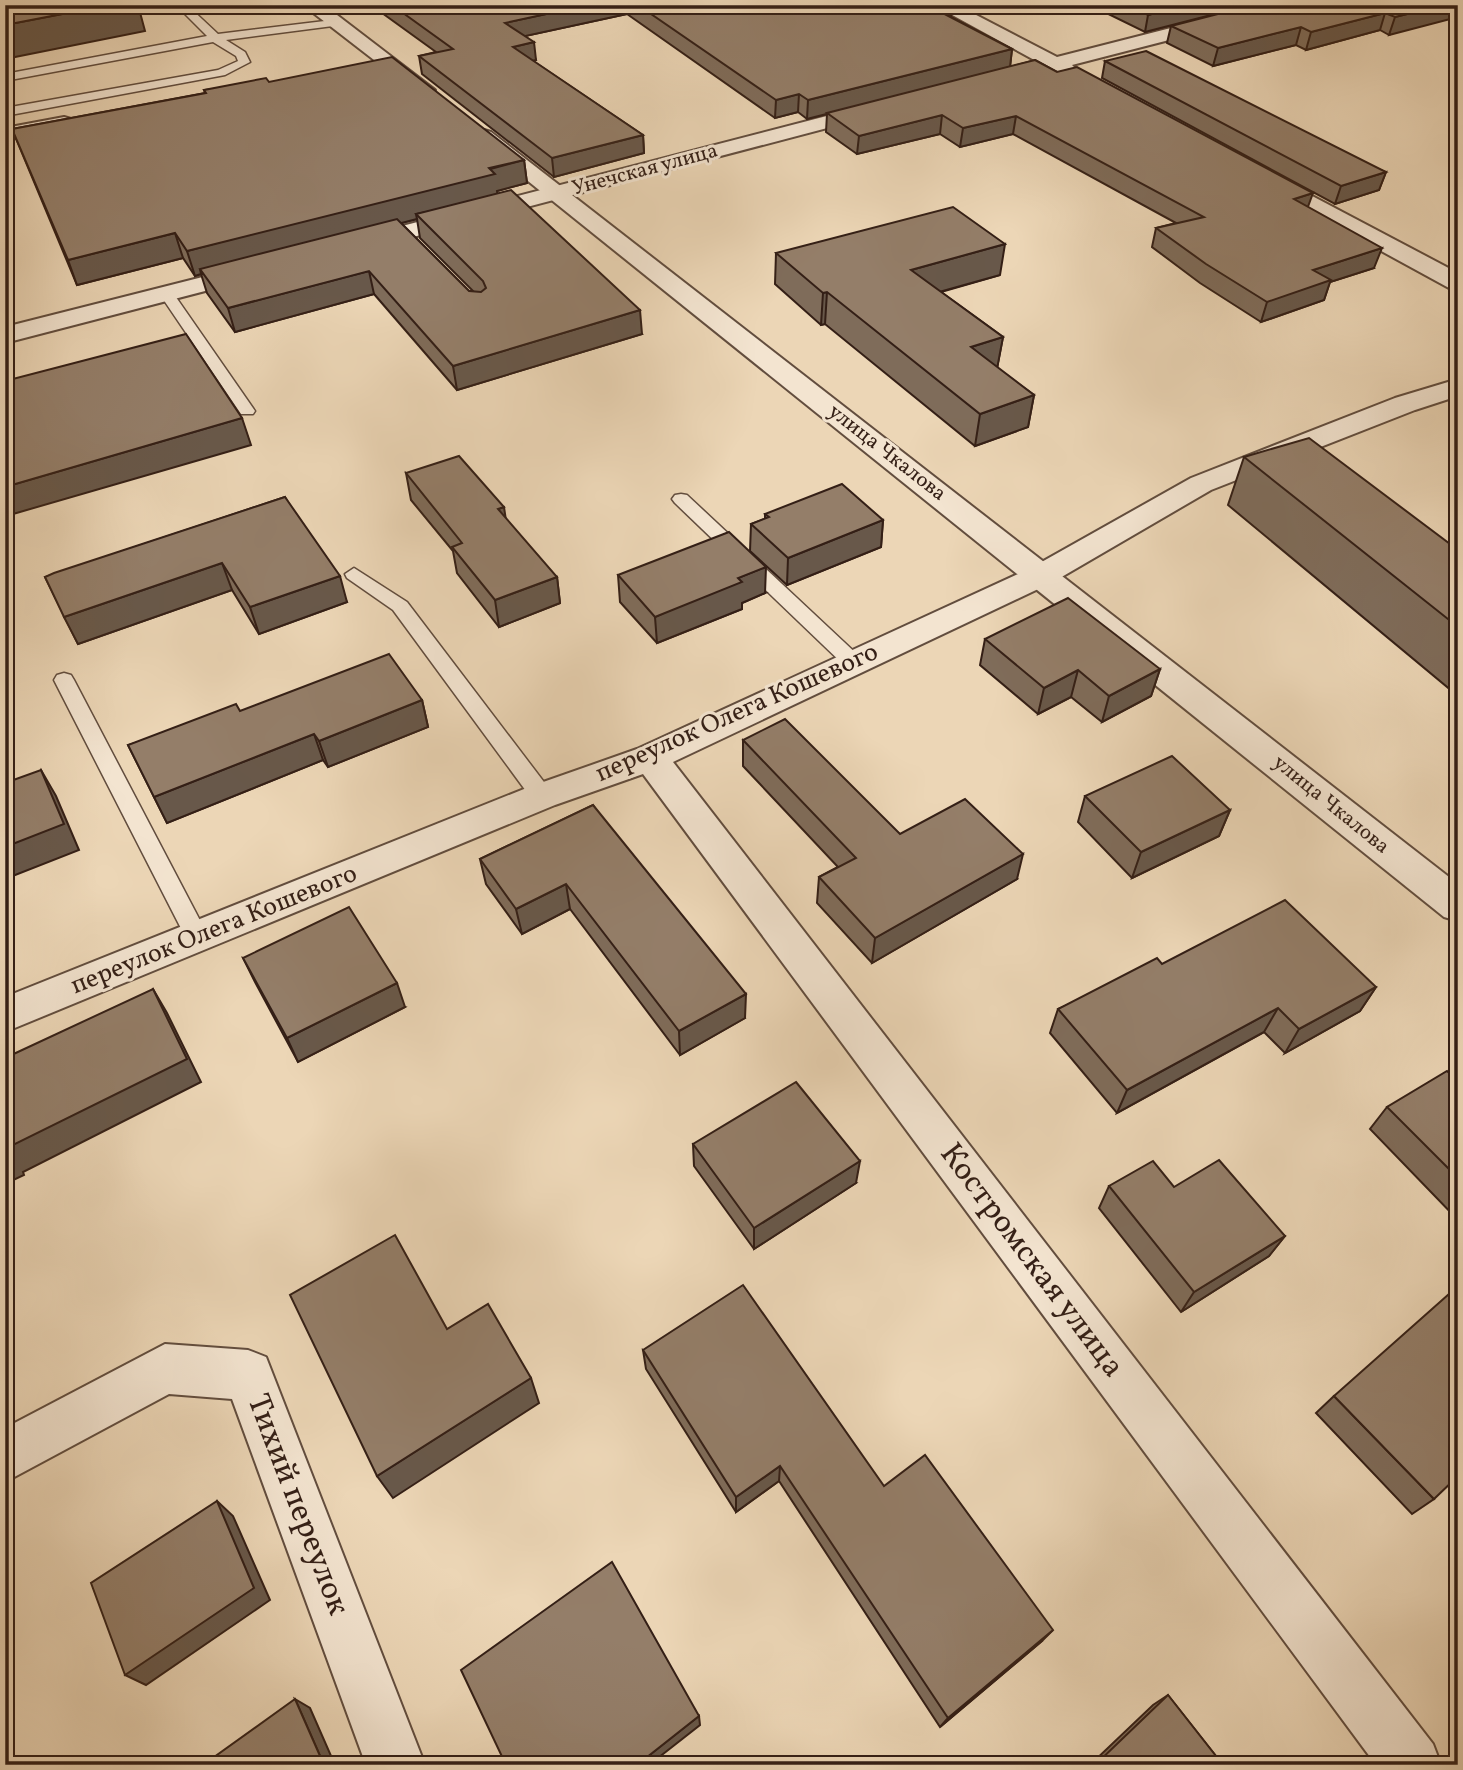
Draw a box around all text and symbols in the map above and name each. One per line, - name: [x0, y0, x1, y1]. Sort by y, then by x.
- street label: Унечская улица: [569, 137, 721, 203]
- street label: улица Чкалова: [822, 398, 952, 508]
- street label: переулок Олега Кошевого: [590, 634, 884, 792]
- street label: улица Чкалова: [1266, 749, 1396, 861]
- street label: переулок Олега Кошевого: [65, 856, 363, 1004]
- street label: Костромская улица: [928, 1135, 1134, 1387]
- street label: Тихий переулок: [235, 1388, 359, 1622]

